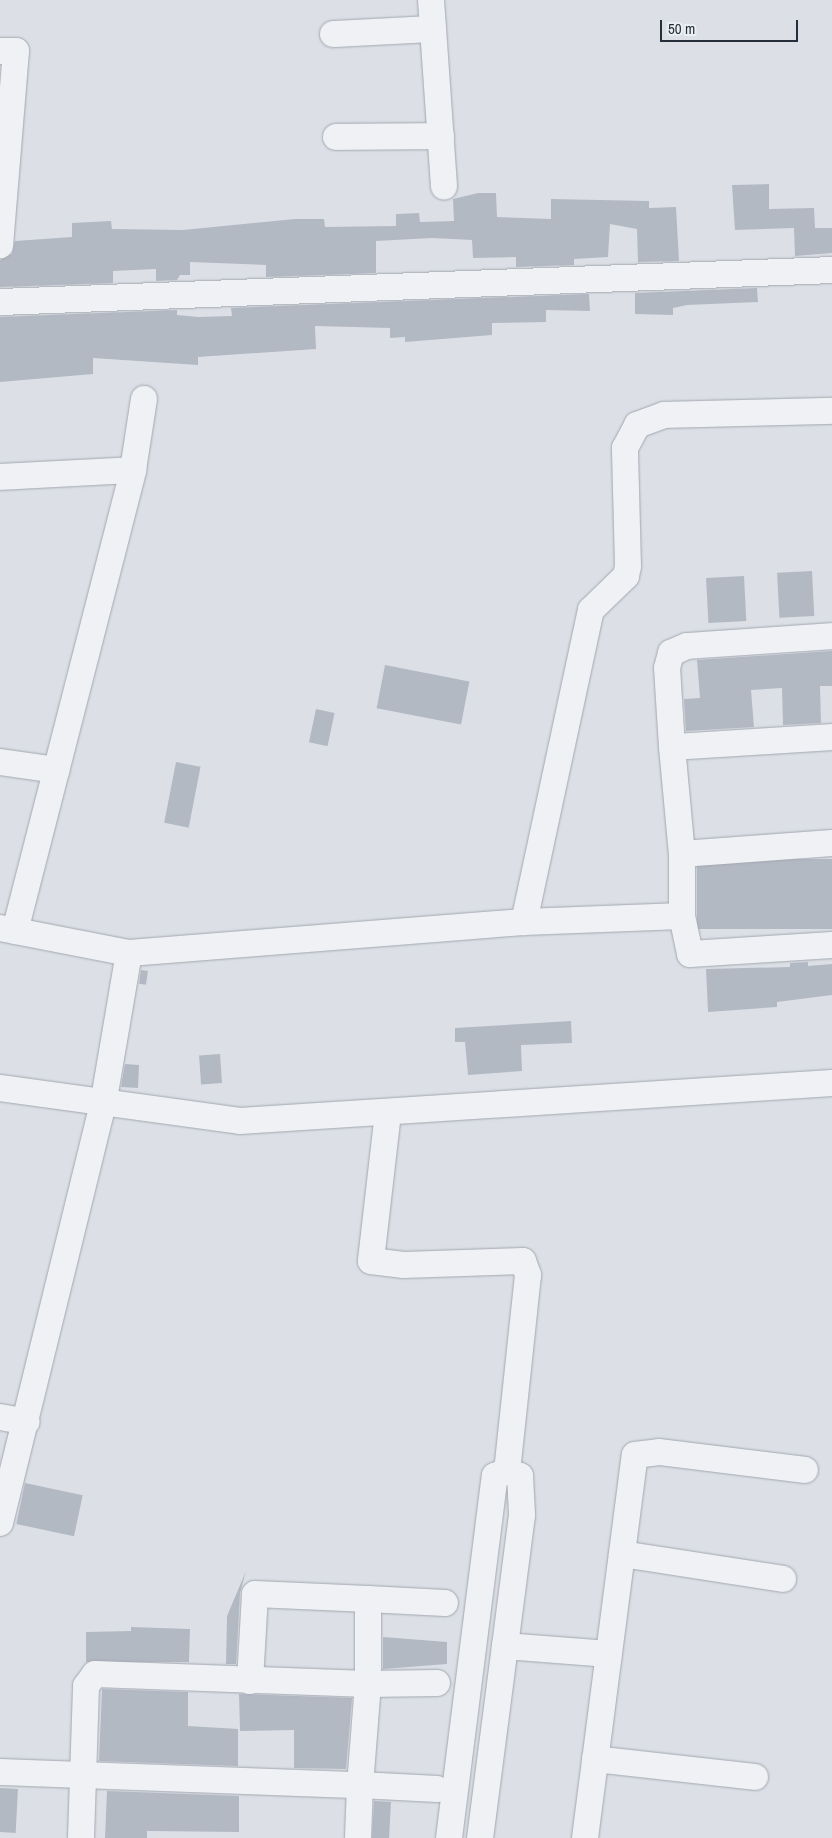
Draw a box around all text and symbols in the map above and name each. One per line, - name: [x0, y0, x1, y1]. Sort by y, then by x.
- scale bar: [662, 10, 800, 42]
- text: 50 m: [668, 18, 695, 39]

